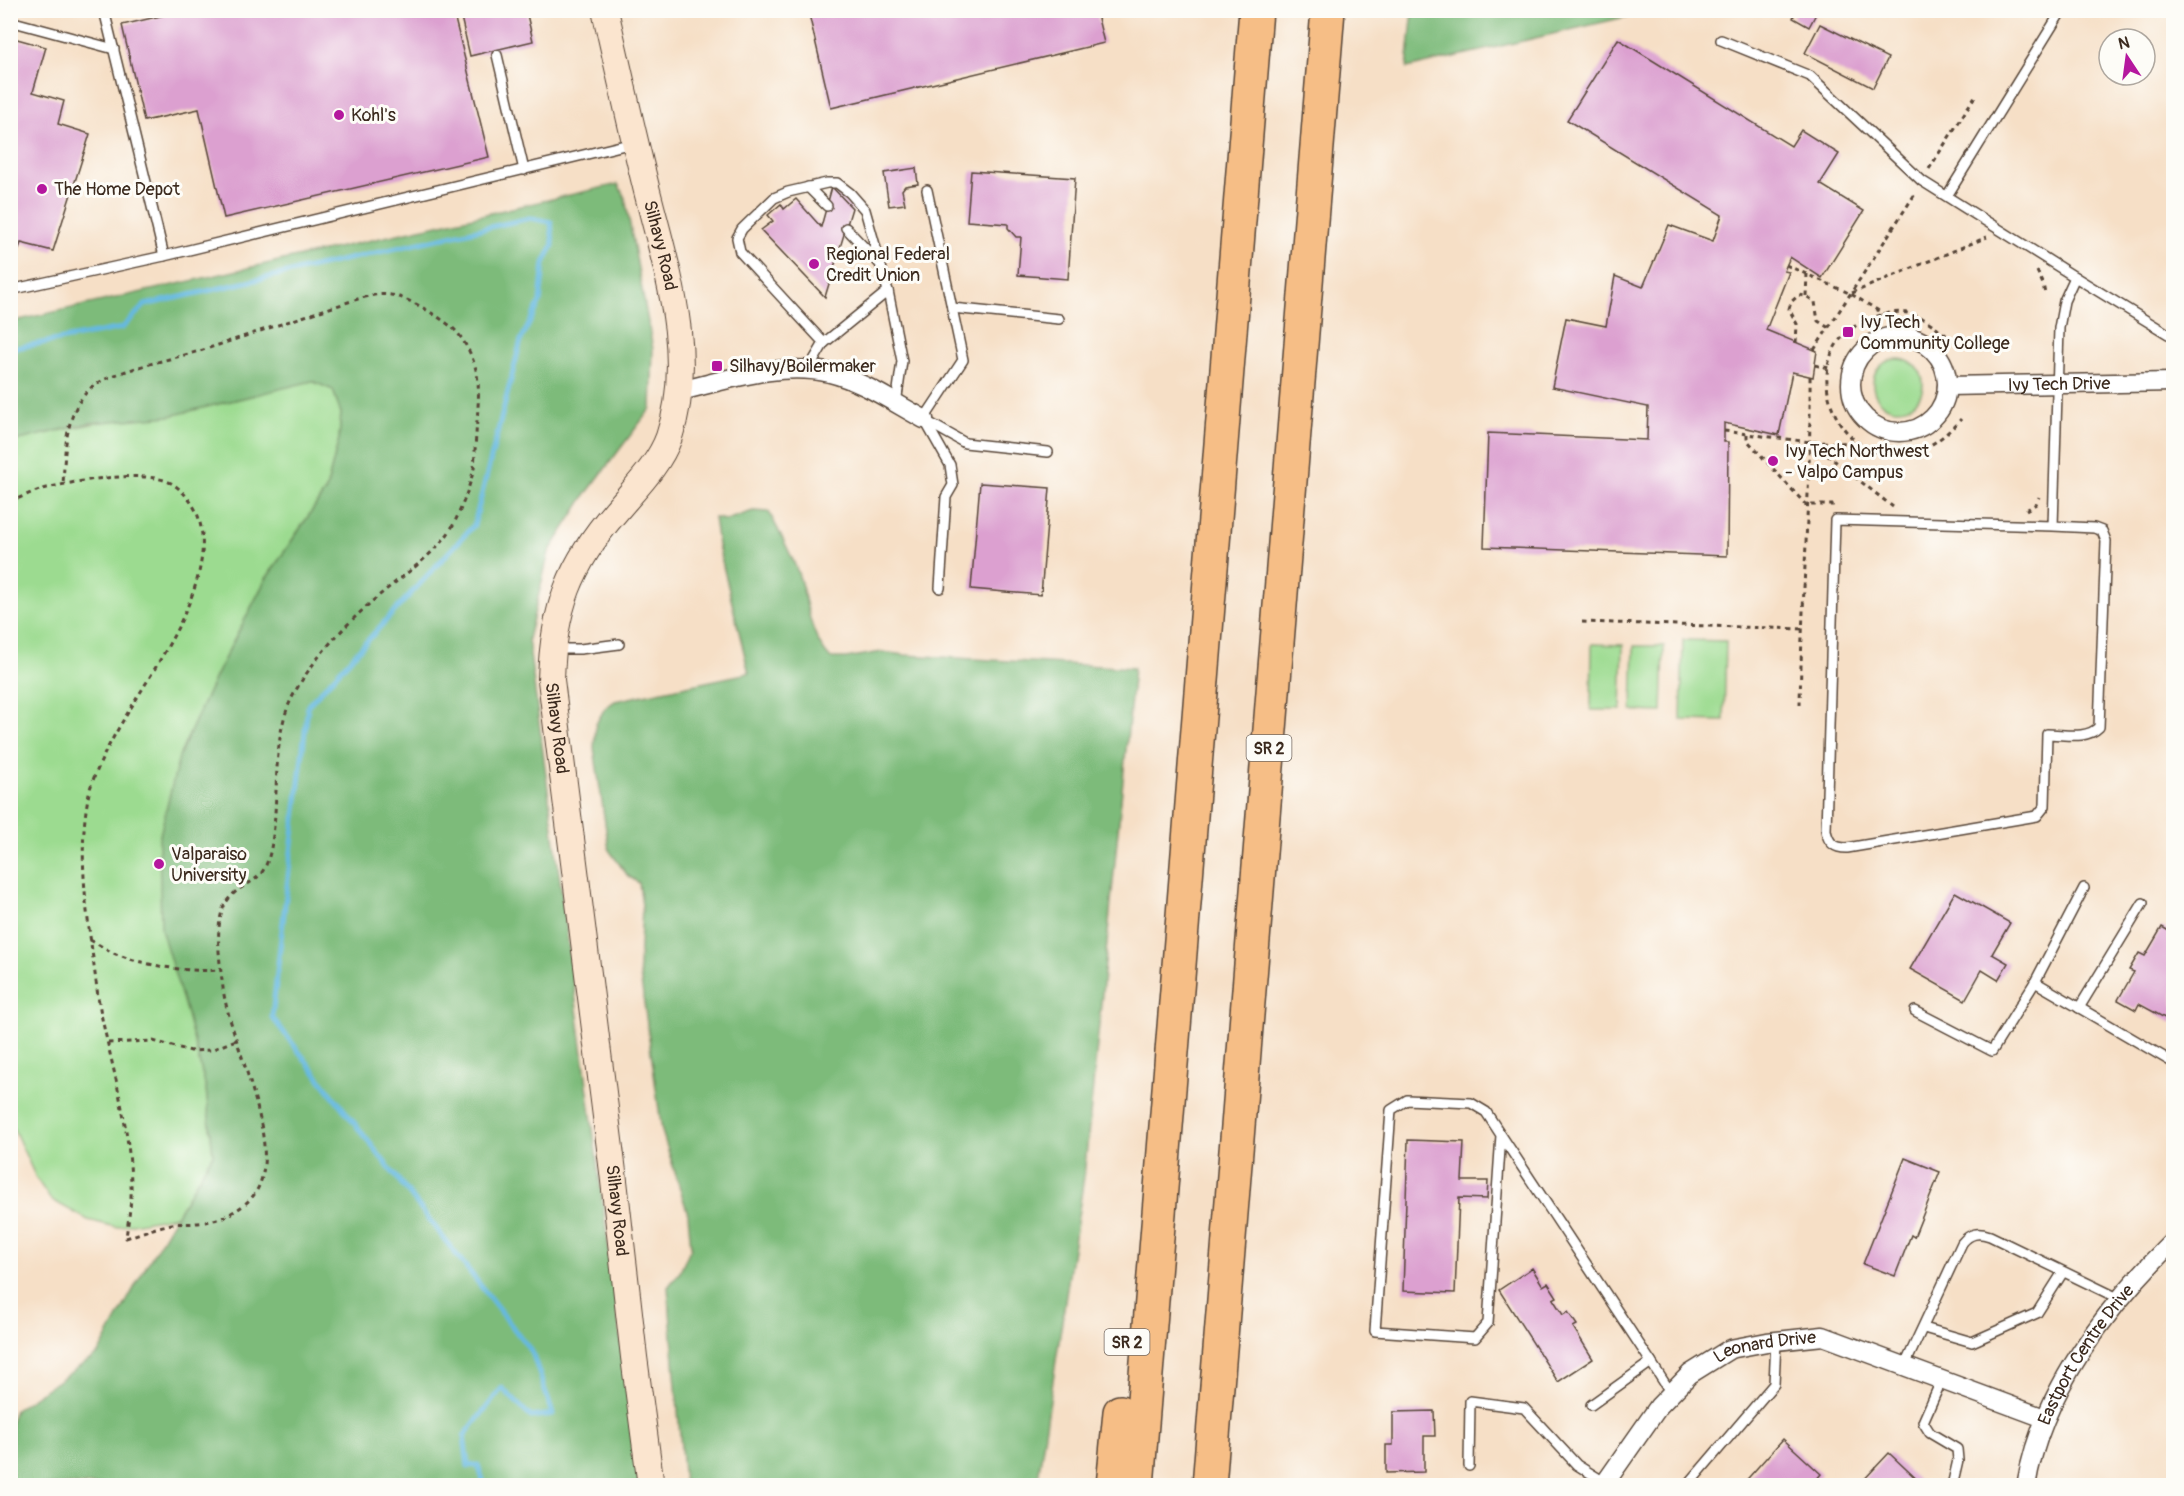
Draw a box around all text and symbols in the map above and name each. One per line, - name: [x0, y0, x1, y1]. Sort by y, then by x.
- north arrow: [2097, 27, 2157, 87]
- text: N: [2116, 32, 2132, 54]
- place label: Kohl's: [351, 104, 396, 127]
- marker: Kohl's: [332, 108, 346, 122]
- place label: The Home Depot: [54, 178, 181, 201]
- marker: The Home Depot: [35, 182, 49, 196]
- street label: Silhavy Road: [638, 198, 682, 293]
- place label: Regional Federal Credit Union: [826, 243, 950, 287]
- marker: Regional Federal Credit Union: [807, 257, 821, 271]
- place label: Ivy Tech Community College: [1860, 311, 2010, 355]
- marker: Ivy Tech Community College: [1841, 325, 1855, 339]
- place label: Silhavy/Boilermaker: [729, 355, 876, 378]
- marker: Silhavy/Boilermaker: [710, 359, 724, 373]
- street label: Ivy Tech Drive: [2008, 372, 2111, 397]
- place label: Ivy Tech Northwest - Valpo Campus: [1785, 440, 1930, 484]
- marker: Ivy Tech Northwest - Valpo Campus: [1766, 454, 1780, 468]
- street label: Silhavy Road: [539, 681, 574, 775]
- road number: SR 2: [1246, 735, 1292, 761]
- place label: Valparaiso University: [171, 843, 247, 887]
- marker: Valparaiso University: [152, 857, 166, 871]
- street label: Silhavy Road: [600, 1163, 633, 1257]
- street label: Eastport Centre Drive: [2033, 1280, 2139, 1429]
- street label: Leonard Drive: [1709, 1326, 1817, 1368]
- road number: SR 2: [1104, 1329, 1150, 1355]

